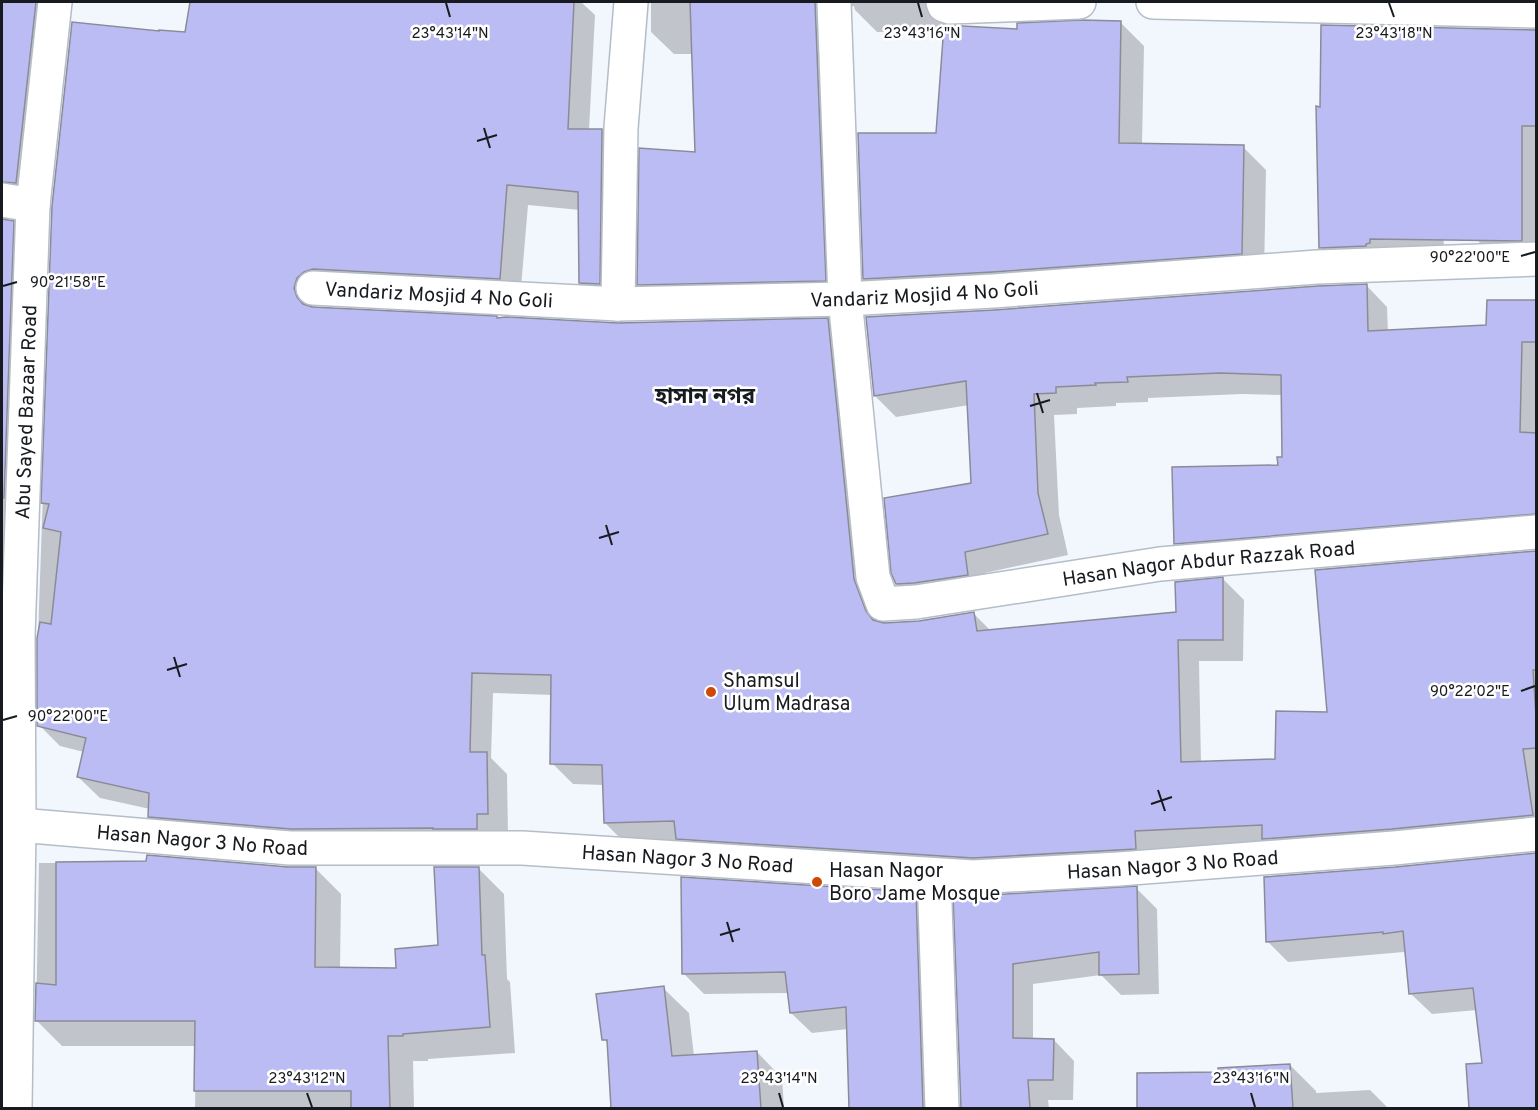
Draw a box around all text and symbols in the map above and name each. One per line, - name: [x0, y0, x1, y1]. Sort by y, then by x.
- text: 23°43'14"N: [411, 25, 489, 44]
- text: 23°43'16"N: [883, 25, 961, 44]
- text: 23°43'18"N: [1355, 25, 1433, 44]
- text: 90°22'00"E: [1430, 249, 1510, 268]
- text: 90°21'58"E: [30, 274, 106, 293]
- street label: Vandariz Mosjid 4 No Goli: [810, 277, 1040, 315]
- street label: Vandariz Mosjid 4 No Goli: [324, 278, 554, 316]
- street label: Abu Sayed Bazaar Road: [11, 304, 45, 520]
- district label: হাসান নগর: [654, 384, 756, 411]
- street label: Hasan Nagor Abdur Razzak Road: [1061, 536, 1356, 594]
- place label: Shamsul Ulum Madrasa: [723, 669, 850, 718]
- text: 90°22'02"E: [1430, 683, 1510, 702]
- marker: Shamsul Ulum Madrasa: [704, 685, 718, 699]
- text: 90°22'00"E: [28, 708, 108, 727]
- street label: Hasan Nagor 3 No Road: [95, 821, 308, 863]
- street label: Hasan Nagor 3 No Road: [581, 841, 794, 880]
- street label: Hasan Nagor 3 No Road: [1066, 846, 1280, 887]
- place label: Hasan Nagor Boro Jame Mosque: [829, 859, 1000, 908]
- marker: Hasan Nagor Boro Jame Mosque: [810, 875, 824, 889]
- text: 23°43'12"N: [268, 1070, 346, 1089]
- text: 23°43'14"N: [740, 1070, 818, 1089]
- text: 23°43'16"N: [1212, 1070, 1290, 1089]

